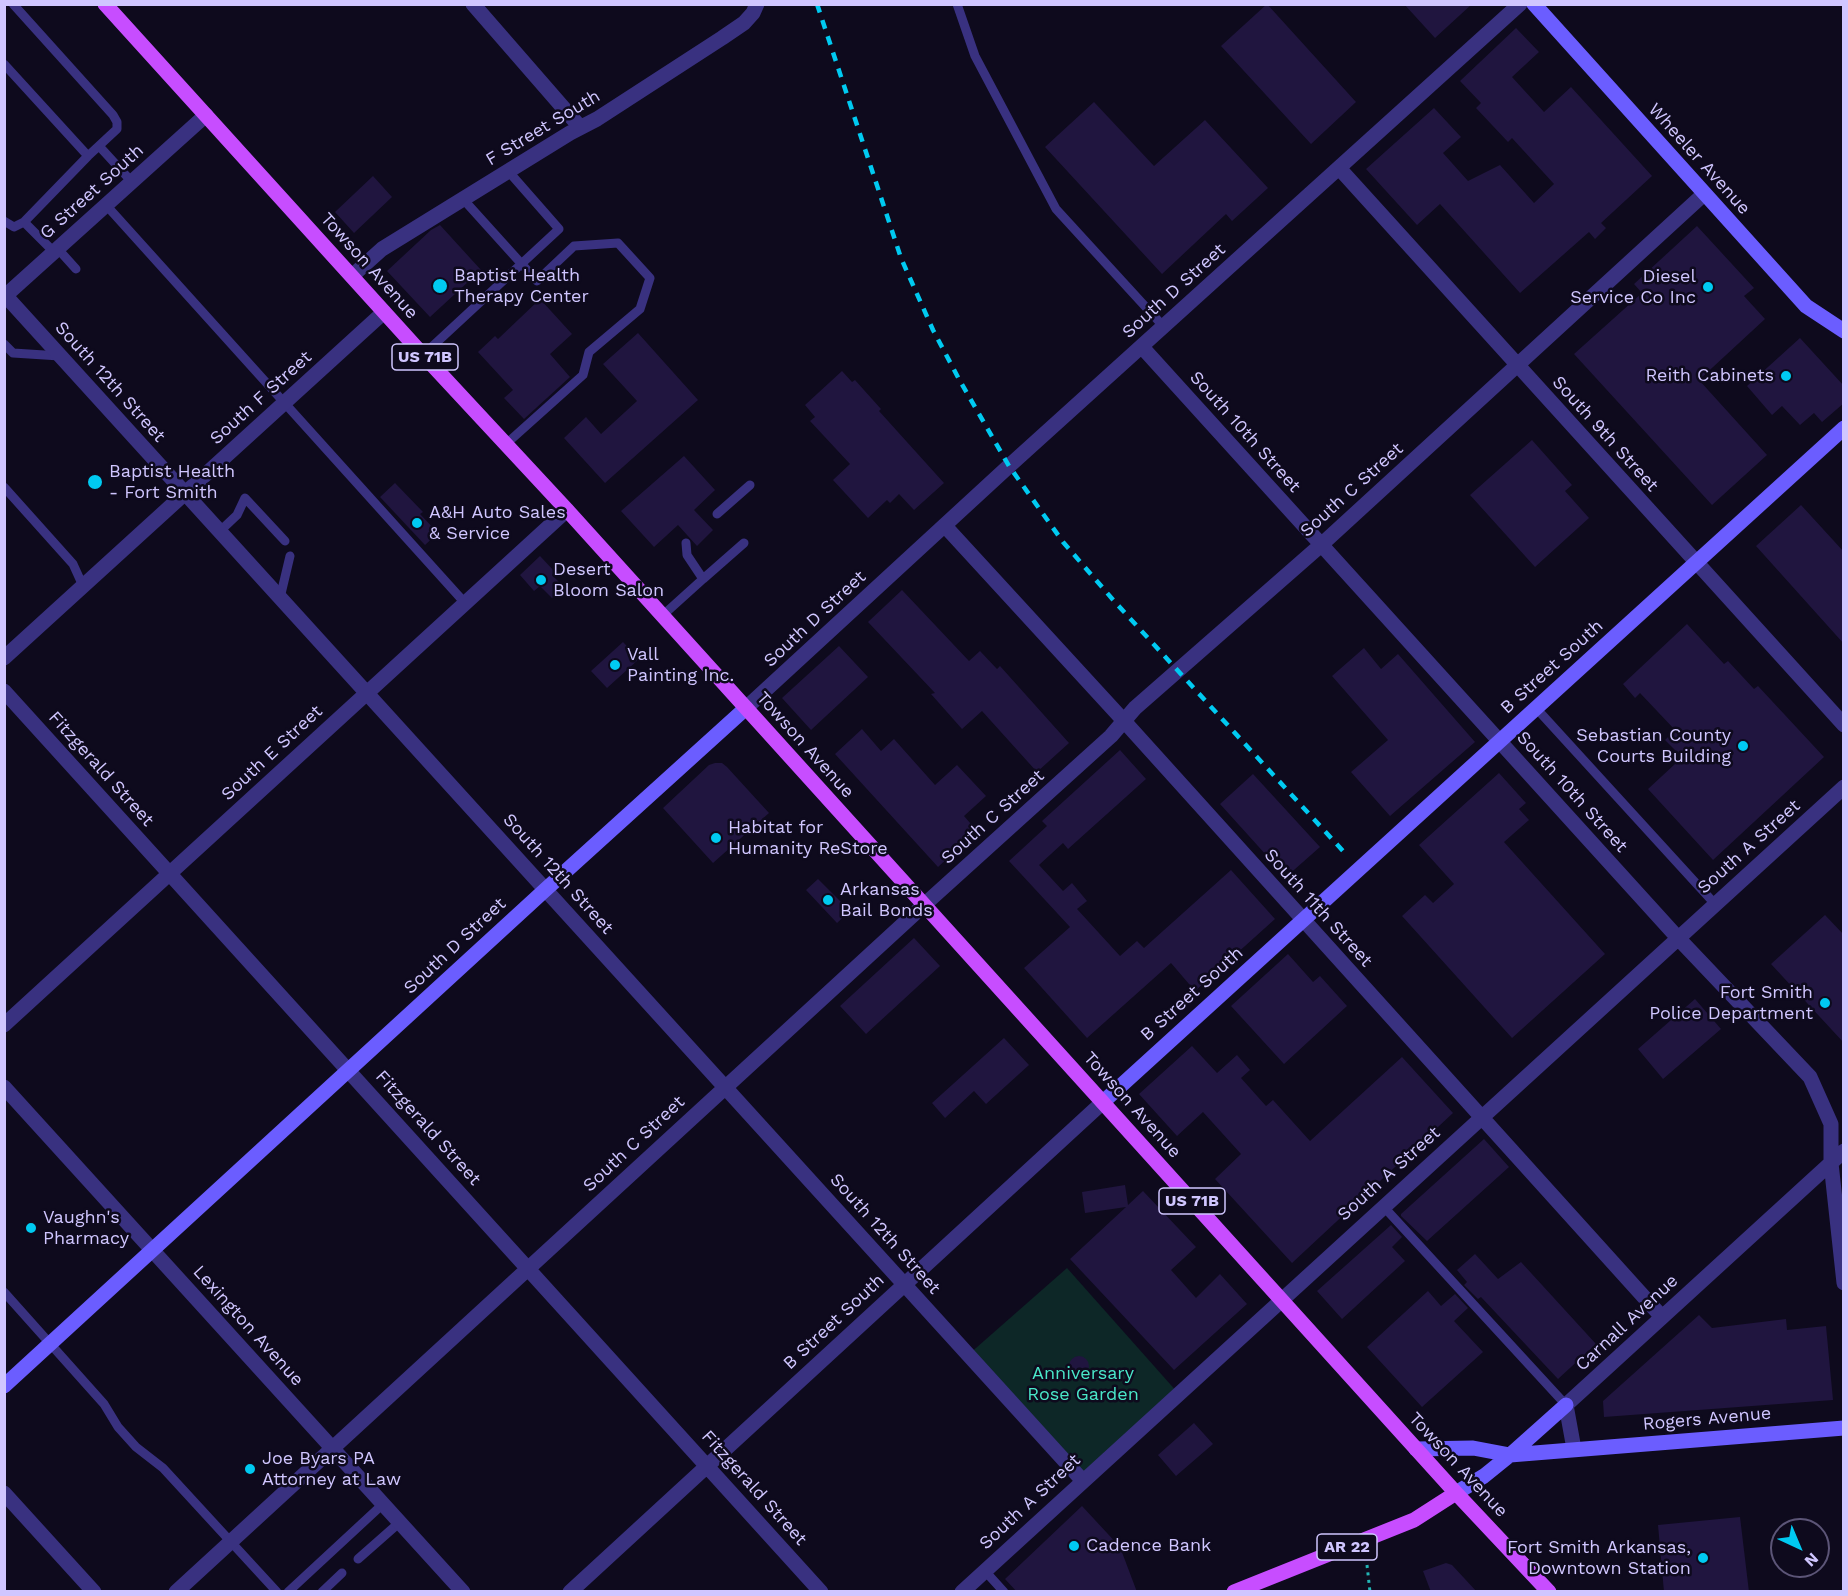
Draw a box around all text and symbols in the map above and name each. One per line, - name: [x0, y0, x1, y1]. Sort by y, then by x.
- street label: F Street South: [482, 85, 604, 171]
- street label: Wheeler Avenue: [1643, 99, 1755, 219]
- street label: G Street South: [36, 140, 148, 244]
- street label: Towson Avenue: [316, 208, 422, 324]
- street label: South D Street: [1118, 239, 1230, 343]
- place label: Baptist Health Therapy Center: [454, 265, 589, 308]
- place label: Diesel Service Co Inc: [1570, 266, 1696, 308]
- marker: Baptist Health Therapy Center: [431, 277, 449, 295]
- marker: Diesel Service Co Inc: [1701, 280, 1715, 294]
- street label: South 12th Street: [50, 317, 170, 447]
- road number: US 71B: [392, 344, 458, 370]
- street label: South F Street: [206, 347, 316, 449]
- place label: Reith Cabinets: [1645, 365, 1774, 387]
- street label: South 10th Street: [1185, 367, 1305, 497]
- marker: Reith Cabinets: [1779, 369, 1793, 383]
- street label: South 9th Street: [1547, 372, 1663, 496]
- street label: South C Street: [1296, 438, 1408, 542]
- place label: Baptist Health - Fort Smith: [109, 461, 235, 504]
- marker: Baptist Health - Fort Smith: [86, 473, 104, 491]
- place label: A&H Auto Sales & Service: [429, 502, 566, 544]
- marker: A&H Auto Sales & Service: [410, 516, 424, 530]
- place label: Desert Bloom Salon: [553, 559, 664, 602]
- street label: South D Street: [760, 566, 870, 672]
- marker: Desert Bloom Salon: [534, 573, 548, 587]
- street label: B Street South: [1496, 615, 1608, 719]
- place label: Vall Painting Inc.: [627, 644, 734, 686]
- marker: Vall Painting Inc.: [608, 658, 622, 672]
- street label: Towson Avenue: [752, 687, 858, 803]
- street label: South E Street: [217, 701, 327, 805]
- street label: Fitzgerald Street: [44, 707, 158, 831]
- place label: Sebastian County Courts Building: [1576, 725, 1731, 768]
- street label: South 10th Street: [1512, 727, 1632, 857]
- marker: Sebastian County Courts Building: [1736, 739, 1750, 753]
- street label: South C Street: [937, 765, 1049, 869]
- street label: South A Street: [1693, 795, 1805, 899]
- street label: South 12th Street: [498, 809, 618, 939]
- place label: Habitat for Humanity ReStore: [728, 817, 888, 860]
- marker: Habitat for Humanity ReStore: [709, 831, 723, 845]
- street label: South 11th Street: [1259, 845, 1377, 971]
- place label: Arkansas Bail Bonds: [840, 879, 933, 922]
- street label: South D Street: [400, 893, 510, 999]
- marker: Arkansas Bail Bonds: [821, 893, 835, 907]
- street label: B Street South: [1136, 942, 1248, 1046]
- place label: Fort Smith Police Department: [1649, 982, 1813, 1024]
- marker: Fort Smith Police Department: [1818, 996, 1832, 1010]
- street label: Towson Avenue: [1079, 1047, 1185, 1163]
- street label: Fitzgerald Street: [371, 1066, 485, 1190]
- street label: South C Street: [579, 1091, 689, 1197]
- street label: South A Street: [1333, 1122, 1445, 1226]
- street label: South 12th Street: [825, 1169, 945, 1299]
- road number: US 71B: [1159, 1188, 1225, 1214]
- place label: Vaughn's Pharmacy: [43, 1207, 129, 1250]
- marker: Vaughn's Pharmacy: [24, 1221, 38, 1235]
- street label: Lexington Avenue: [188, 1261, 308, 1391]
- street label: B Street South: [779, 1270, 889, 1374]
- street label: Carnall Avenue: [1571, 1270, 1683, 1376]
- park label: Anniversary Rose Garden: [1027, 1363, 1139, 1406]
- street label: Rogers Avenue: [1642, 1403, 1772, 1435]
- street label: Towson Avenue: [1404, 1408, 1512, 1522]
- street label: Fitzgerald Street: [697, 1426, 811, 1550]
- place label: Joe Byars PA Attorney at Law: [262, 1448, 401, 1490]
- street label: South A Street: [975, 1450, 1085, 1554]
- marker: Joe Byars PA Attorney at Law: [243, 1462, 257, 1476]
- north arrow: [1770, 1518, 1830, 1578]
- road number: AR 22: [1317, 1534, 1377, 1560]
- place label: Cadence Bank: [1086, 1535, 1211, 1557]
- place label: Fort Smith Arkansas, Downtown Station: [1507, 1537, 1691, 1580]
- marker: Cadence Bank: [1067, 1539, 1081, 1553]
- text: N: [1801, 1549, 1822, 1571]
- marker: Fort Smith Arkansas, Downtown Station: [1696, 1551, 1710, 1565]

